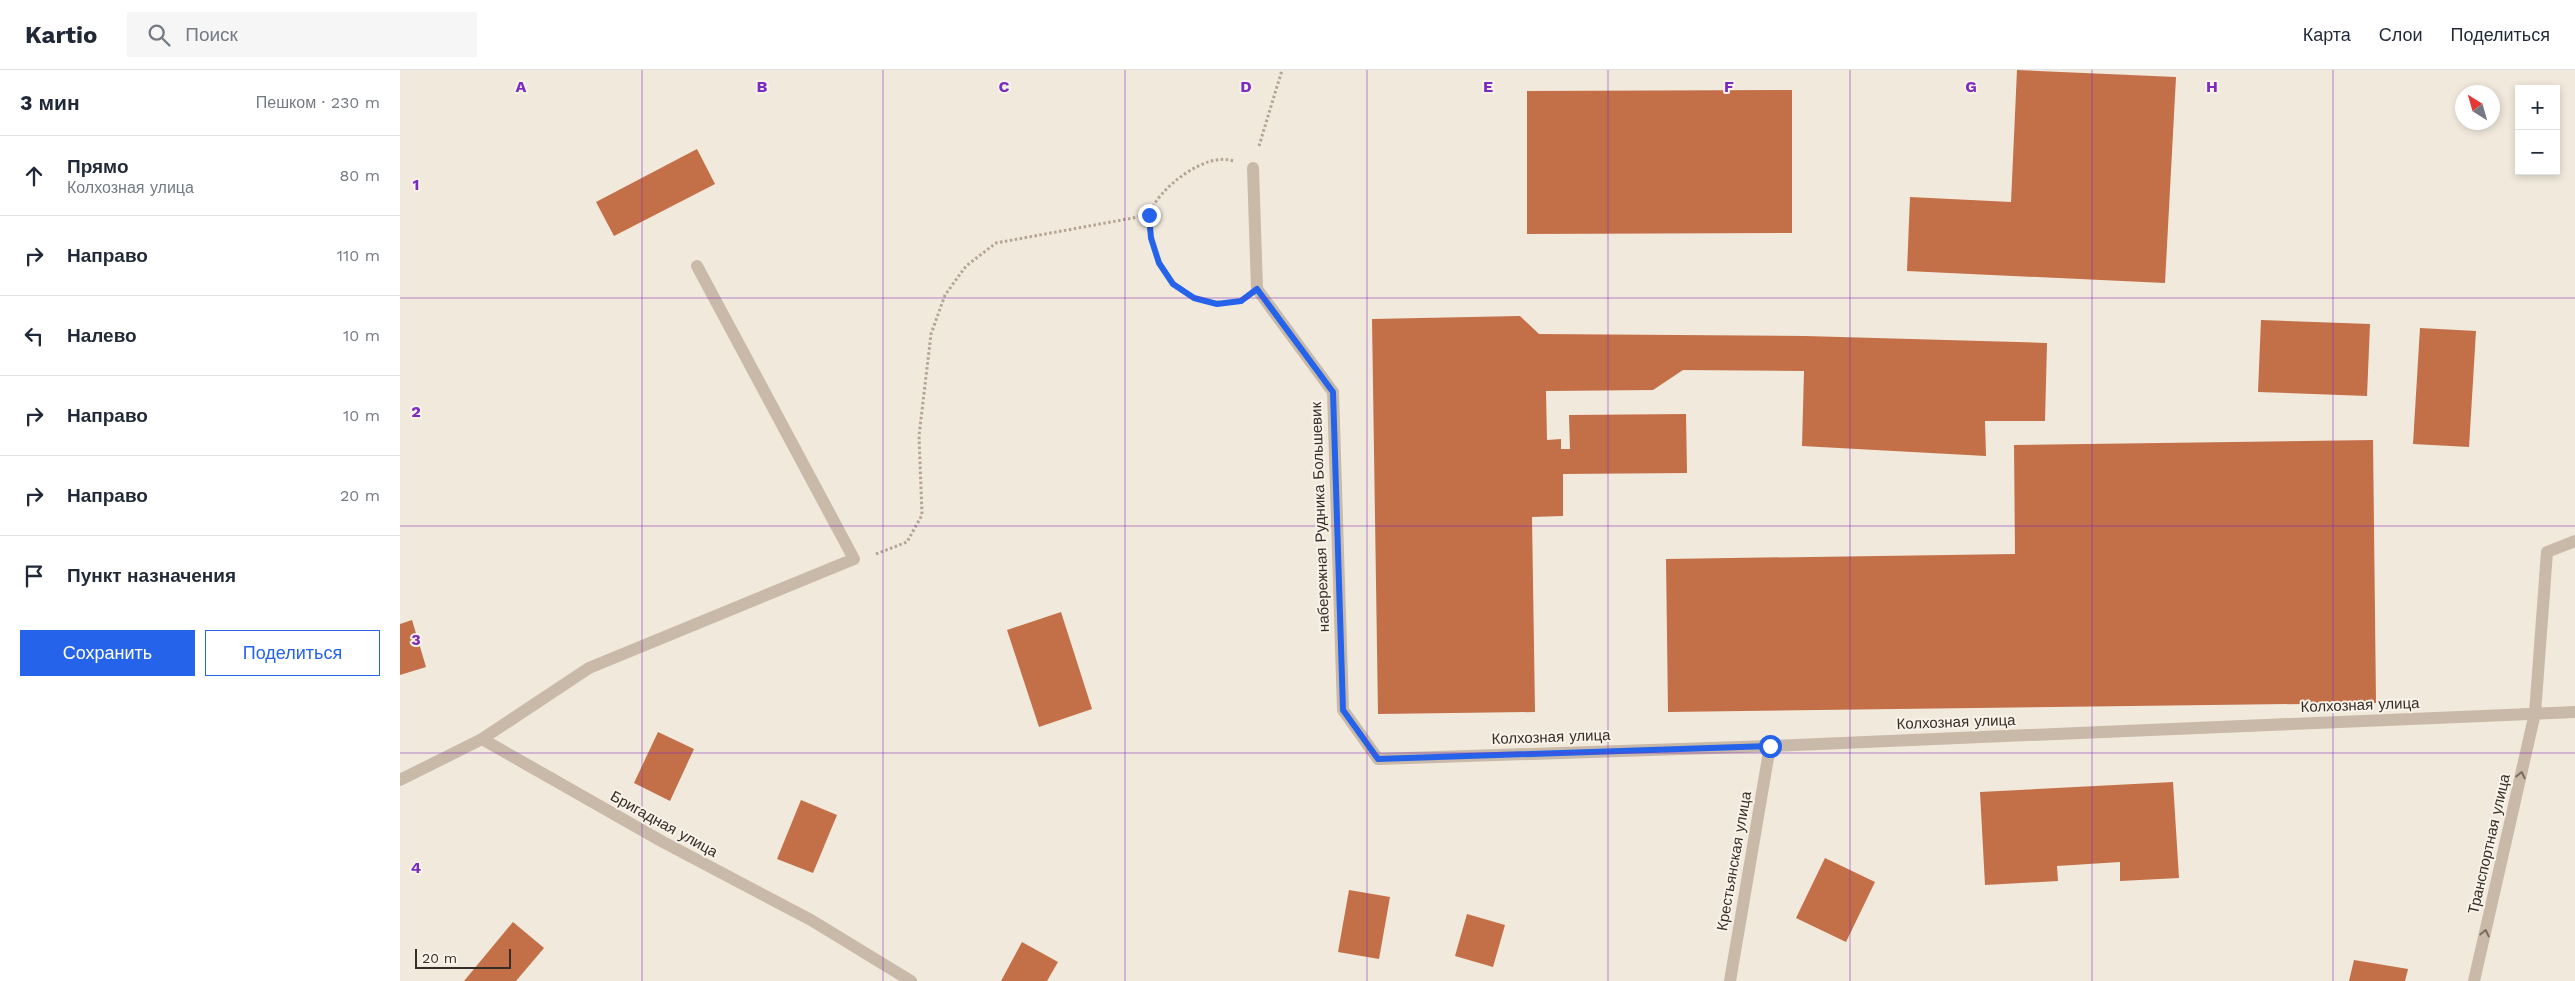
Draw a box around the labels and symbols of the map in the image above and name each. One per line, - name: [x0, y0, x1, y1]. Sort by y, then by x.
- text: A: [516, 77, 527, 96]
- text: B: [757, 77, 768, 96]
- text: C: [999, 77, 1010, 96]
- text: D: [1240, 77, 1252, 96]
- text: E: [1483, 77, 1493, 96]
- text: F: [1724, 77, 1734, 96]
- text: G: [1965, 77, 1977, 96]
- text: H: [2206, 77, 2218, 96]
- north arrow: [2455, 85, 2500, 130]
- text: 1: [413, 175, 419, 194]
- route end: [1138, 204, 1161, 227]
- street label: набережная Рудника Большевик: [1307, 401, 1333, 632]
- text: 2: [411, 402, 421, 421]
- text: 3: [411, 630, 421, 649]
- street label: Колхозная улица: [2300, 694, 2420, 716]
- street label: Колхозная улица: [1896, 711, 2016, 733]
- street label: Колхозная улица: [1491, 726, 1611, 748]
- route start: [1759, 735, 1782, 758]
- one-way arrow: [2515, 770, 2526, 779]
- street label: Транспортная улица: [2464, 772, 2514, 916]
- street label: Бригадная улица: [607, 787, 721, 861]
- street label: Крестьянская улица: [1713, 789, 1755, 932]
- text: 4: [411, 858, 421, 877]
- one-way arrow: [2479, 929, 2490, 938]
- scale bar: [415, 946, 511, 969]

